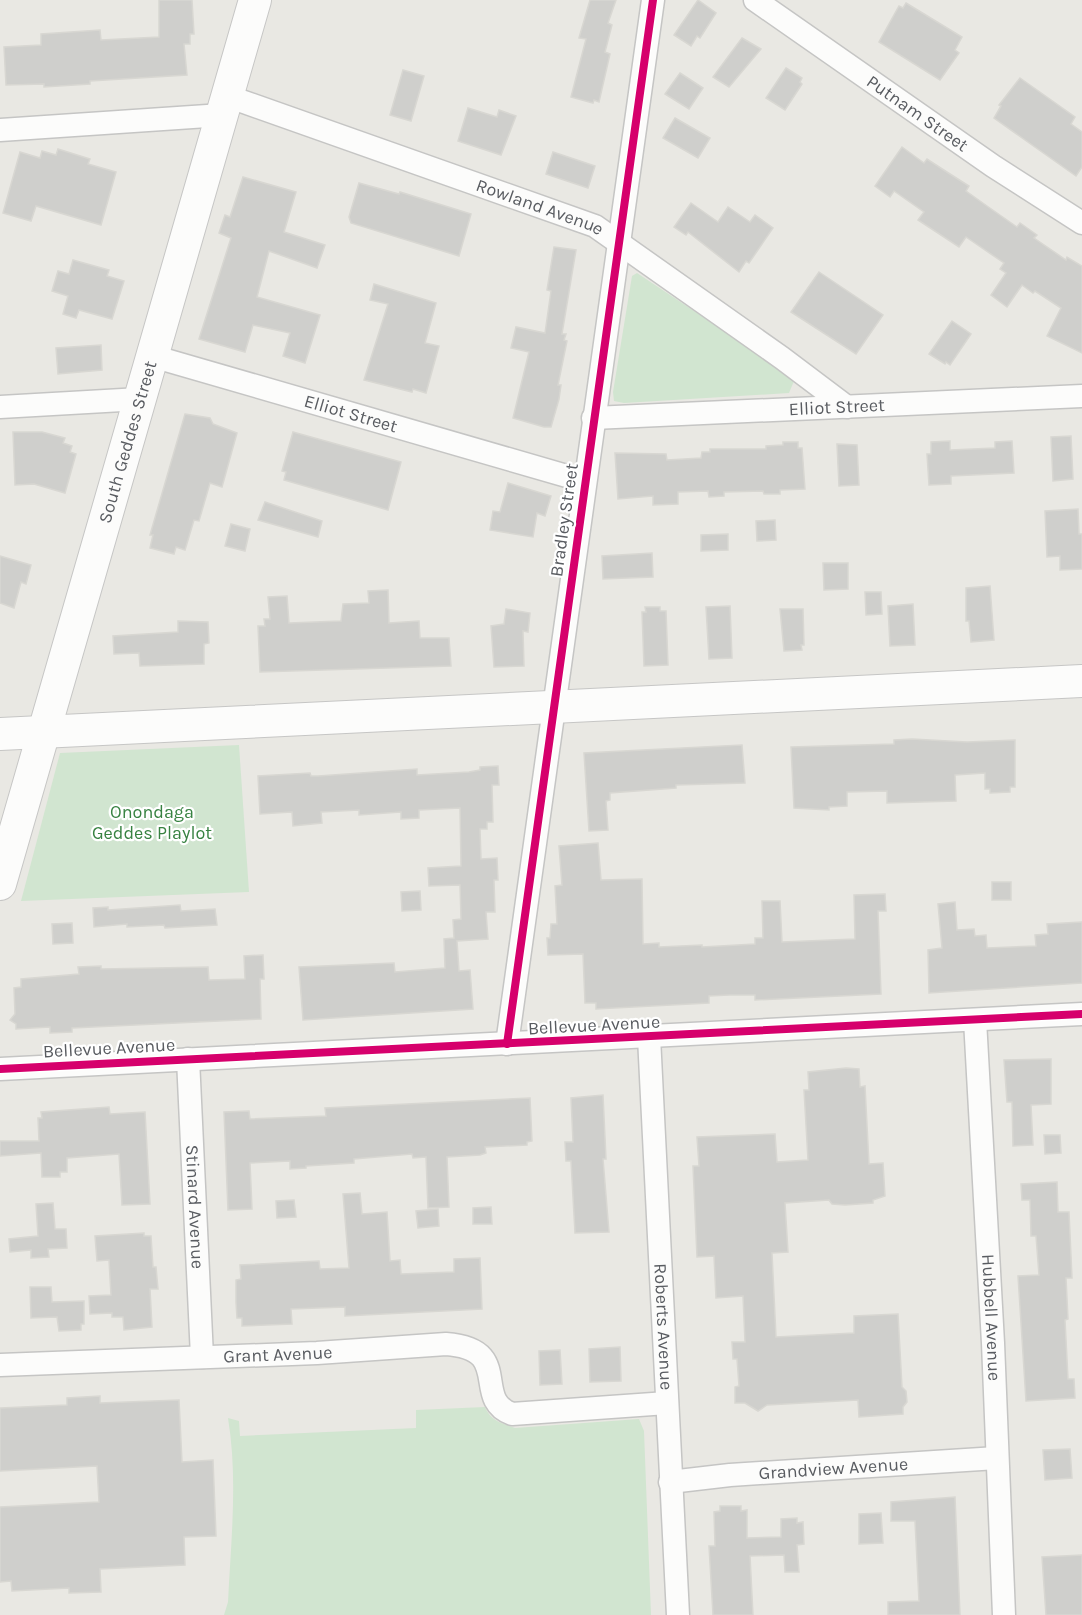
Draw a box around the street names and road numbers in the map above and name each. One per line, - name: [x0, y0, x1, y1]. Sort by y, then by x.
- street label: Putnam Street: [862, 70, 973, 156]
- street label: Rowland Avenue: [473, 174, 608, 240]
- street label: South Geddes Street: [94, 358, 161, 526]
- street label: Elliot Street: [302, 390, 400, 438]
- street label: Elliot Street: [788, 394, 885, 420]
- street label: Bradley Street: [545, 461, 583, 578]
- street label: Bellevue Avenue: [527, 1011, 661, 1039]
- street label: Bellevue Avenue: [42, 1034, 176, 1062]
- street label: Stinard Avenue: [181, 1144, 209, 1270]
- street label: Hubbell Avenue: [977, 1253, 1006, 1382]
- street label: Roberts Avenue: [649, 1263, 678, 1391]
- street label: Grant Avenue: [223, 1341, 333, 1368]
- street label: Grandview Avenue: [758, 1453, 909, 1484]

